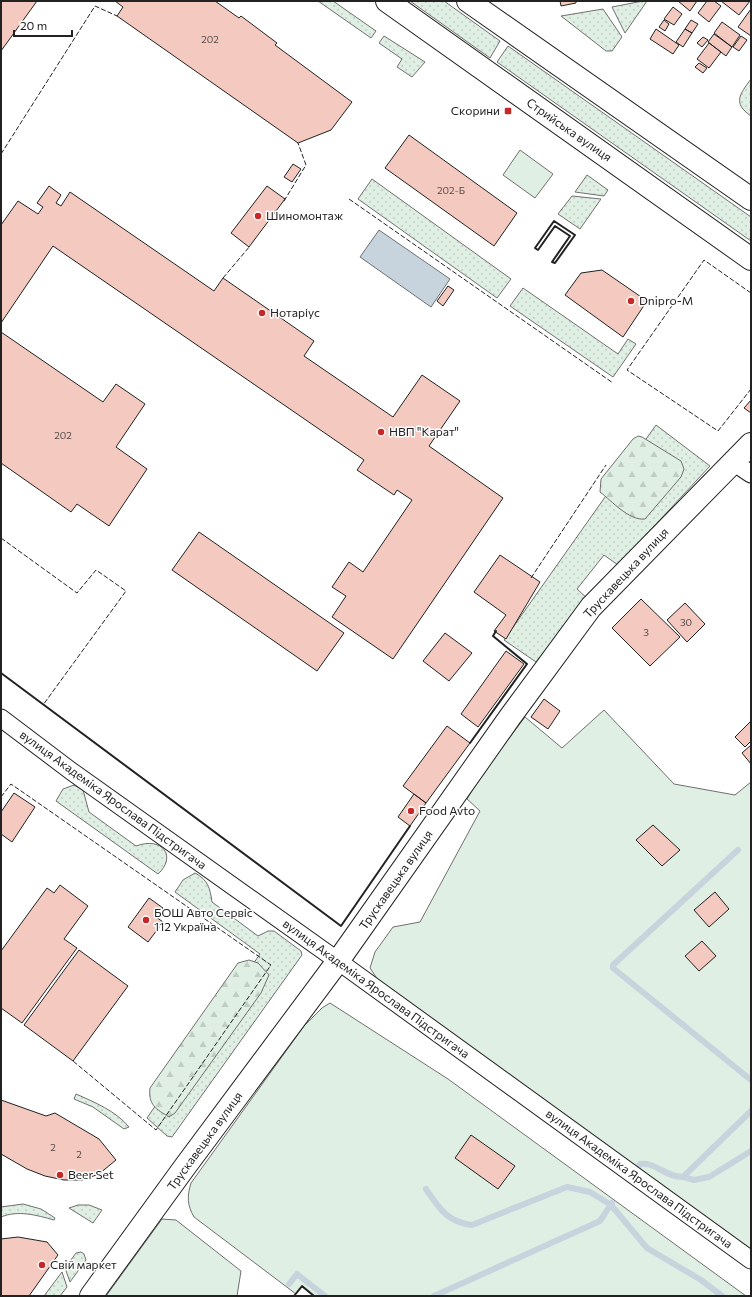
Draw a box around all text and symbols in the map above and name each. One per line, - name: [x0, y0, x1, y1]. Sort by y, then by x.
- scale bar: [14, 12, 72, 38]
- text: 20 m: [20, 18, 47, 32]
- house number: 202: [201, 33, 219, 45]
- street label: Стрийська вулиця: [524, 95, 615, 164]
- place label: Скорини: [451, 103, 500, 117]
- marker: Скорини: [503, 106, 513, 116]
- house number: 202-Б: [437, 184, 465, 196]
- place label: Шиномонтаж: [266, 208, 344, 222]
- marker: Шиномонтаж: [253, 211, 263, 221]
- place label: Dnipro-M: [639, 293, 693, 307]
- marker: Dnipro-M: [626, 296, 636, 306]
- place label: Нотаріус: [270, 305, 320, 319]
- marker: Нотаріус: [257, 308, 267, 318]
- place label: НВП "Карат": [389, 424, 459, 438]
- marker: НВП "Карат": [376, 427, 386, 437]
- house number: 202: [54, 429, 72, 441]
- street label: Трускавецька вулиця: [580, 524, 671, 620]
- house number: 30: [680, 616, 692, 628]
- house number: 3: [643, 626, 649, 638]
- street label: вулиця Академіка Ярослава Підстригача: [18, 727, 210, 872]
- place label: Food Avto: [419, 803, 475, 817]
- marker: Food Avto: [406, 806, 416, 816]
- street label: Трускавецька вулиця: [356, 827, 435, 932]
- place label: БОШ Авто Сервіс 112 Україна: [154, 905, 253, 933]
- marker: БОШ Авто Сервіс 112 Україна: [141, 915, 151, 925]
- street label: вулиця Академіка Ярослава Підстригача: [281, 916, 473, 1061]
- street label: Трускавецька вулиця: [164, 1089, 245, 1192]
- street label: вулиця Академіка Ярослава Підстригача: [544, 1106, 736, 1251]
- house number: 2: [50, 1141, 56, 1153]
- house number: 2: [76, 1148, 82, 1160]
- place label: Beer Set: [68, 1167, 114, 1181]
- marker: Beer Set: [55, 1170, 65, 1180]
- place label: Свiй маркет: [50, 1257, 117, 1271]
- marker: Свiй маркет: [37, 1260, 47, 1270]

